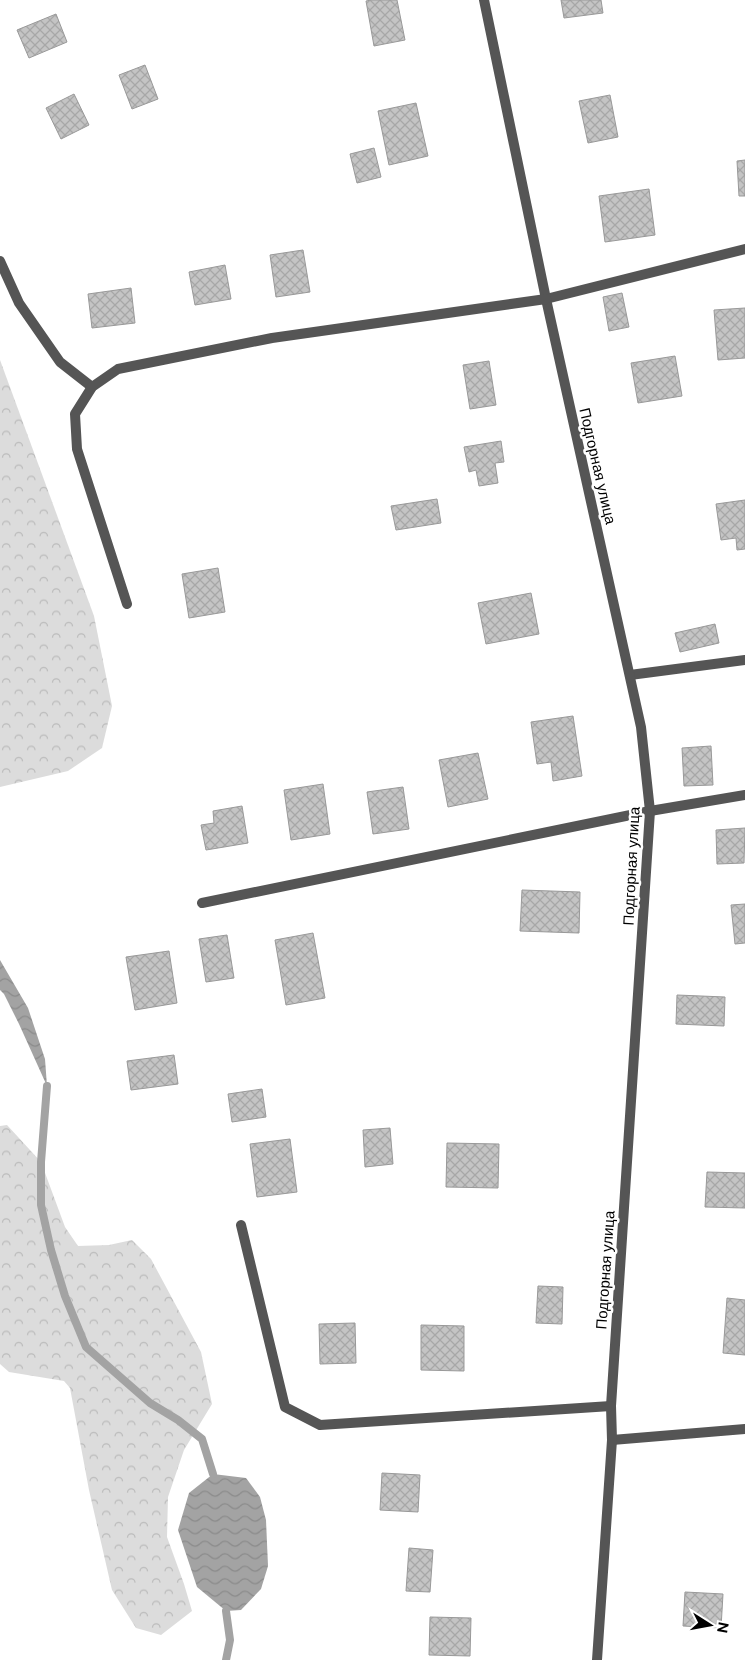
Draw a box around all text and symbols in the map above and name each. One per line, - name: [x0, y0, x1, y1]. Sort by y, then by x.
- street label: Подгорная улица: [576, 406, 620, 527]
- street label: Подгорная улица: [619, 805, 643, 926]
- street label: Подгорная улица: [592, 1209, 618, 1330]
- north arrow: [685, 1600, 735, 1650]
- text: N: [714, 1621, 732, 1634]

